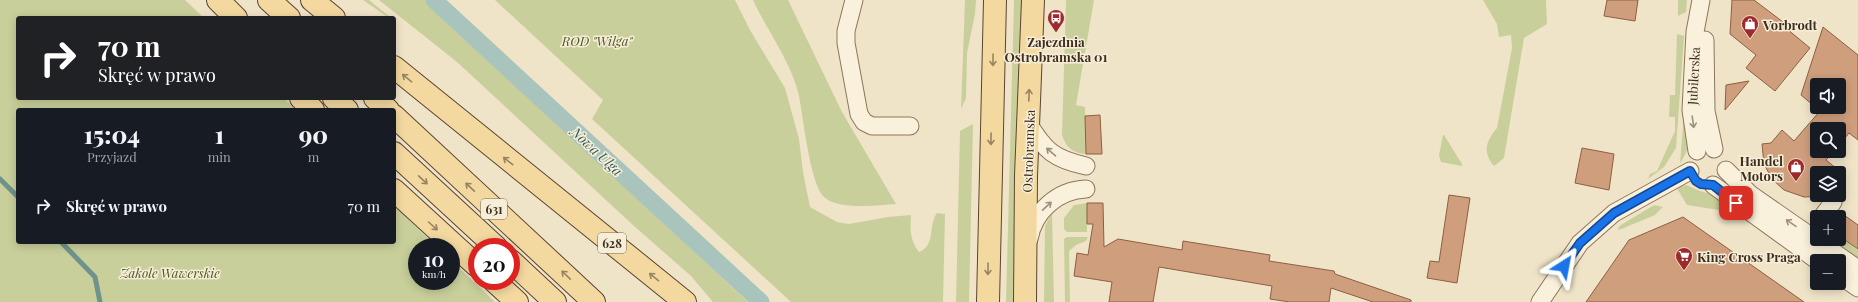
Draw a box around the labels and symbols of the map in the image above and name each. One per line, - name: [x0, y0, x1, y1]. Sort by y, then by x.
- bus stop icon: Zajezdnia Ostrobramska 01: [1046, 8, 1066, 33]
- shop icon: Vorbrodt: [1740, 14, 1760, 39]
- place label: Vorbrodt: [1762, 16, 1818, 33]
- park label: ROD "Wilga": [561, 32, 633, 49]
- place label: Zajezdnia Ostrobramska 01: [1005, 33, 1107, 65]
- street label: Jubilerska: [1683, 46, 1703, 106]
- one-way arrow: [989, 53, 997, 66]
- one-way arrow: [402, 74, 413, 83]
- one-way arrow: [1026, 89, 1033, 102]
- street label: Ostrobramska: [1018, 109, 1038, 193]
- one-way arrow: [1689, 115, 1697, 128]
- water label: Nowa Ulga: [566, 121, 627, 180]
- one-way arrow: [987, 132, 995, 145]
- one-way arrow: [1046, 148, 1057, 157]
- place label: Handel Motors: [1740, 152, 1783, 184]
- one-way arrow: [503, 156, 514, 165]
- shop icon: Handel Motors: [1786, 157, 1806, 182]
- one-way arrow: [418, 175, 428, 184]
- one-way arrow: [465, 182, 475, 191]
- pin: [1719, 186, 1753, 220]
- road number: 631: [481, 199, 507, 219]
- one-way arrow: [1042, 201, 1052, 210]
- one-way arrow: [1786, 219, 1797, 227]
- one-way arrow: [428, 221, 438, 231]
- road number: 628: [598, 233, 626, 253]
- speed limit sign: 20: [468, 238, 520, 290]
- position arrow: [1543, 245, 1585, 287]
- supermarket icon: King Cross Praga: [1674, 246, 1694, 271]
- place label: King Cross Praga: [1697, 248, 1801, 265]
- one-way arrow: [984, 262, 992, 275]
- park label: Zakole Wawerskie: [119, 264, 220, 281]
- one-way arrow: [561, 271, 571, 280]
- one-way arrow: [649, 273, 660, 282]

